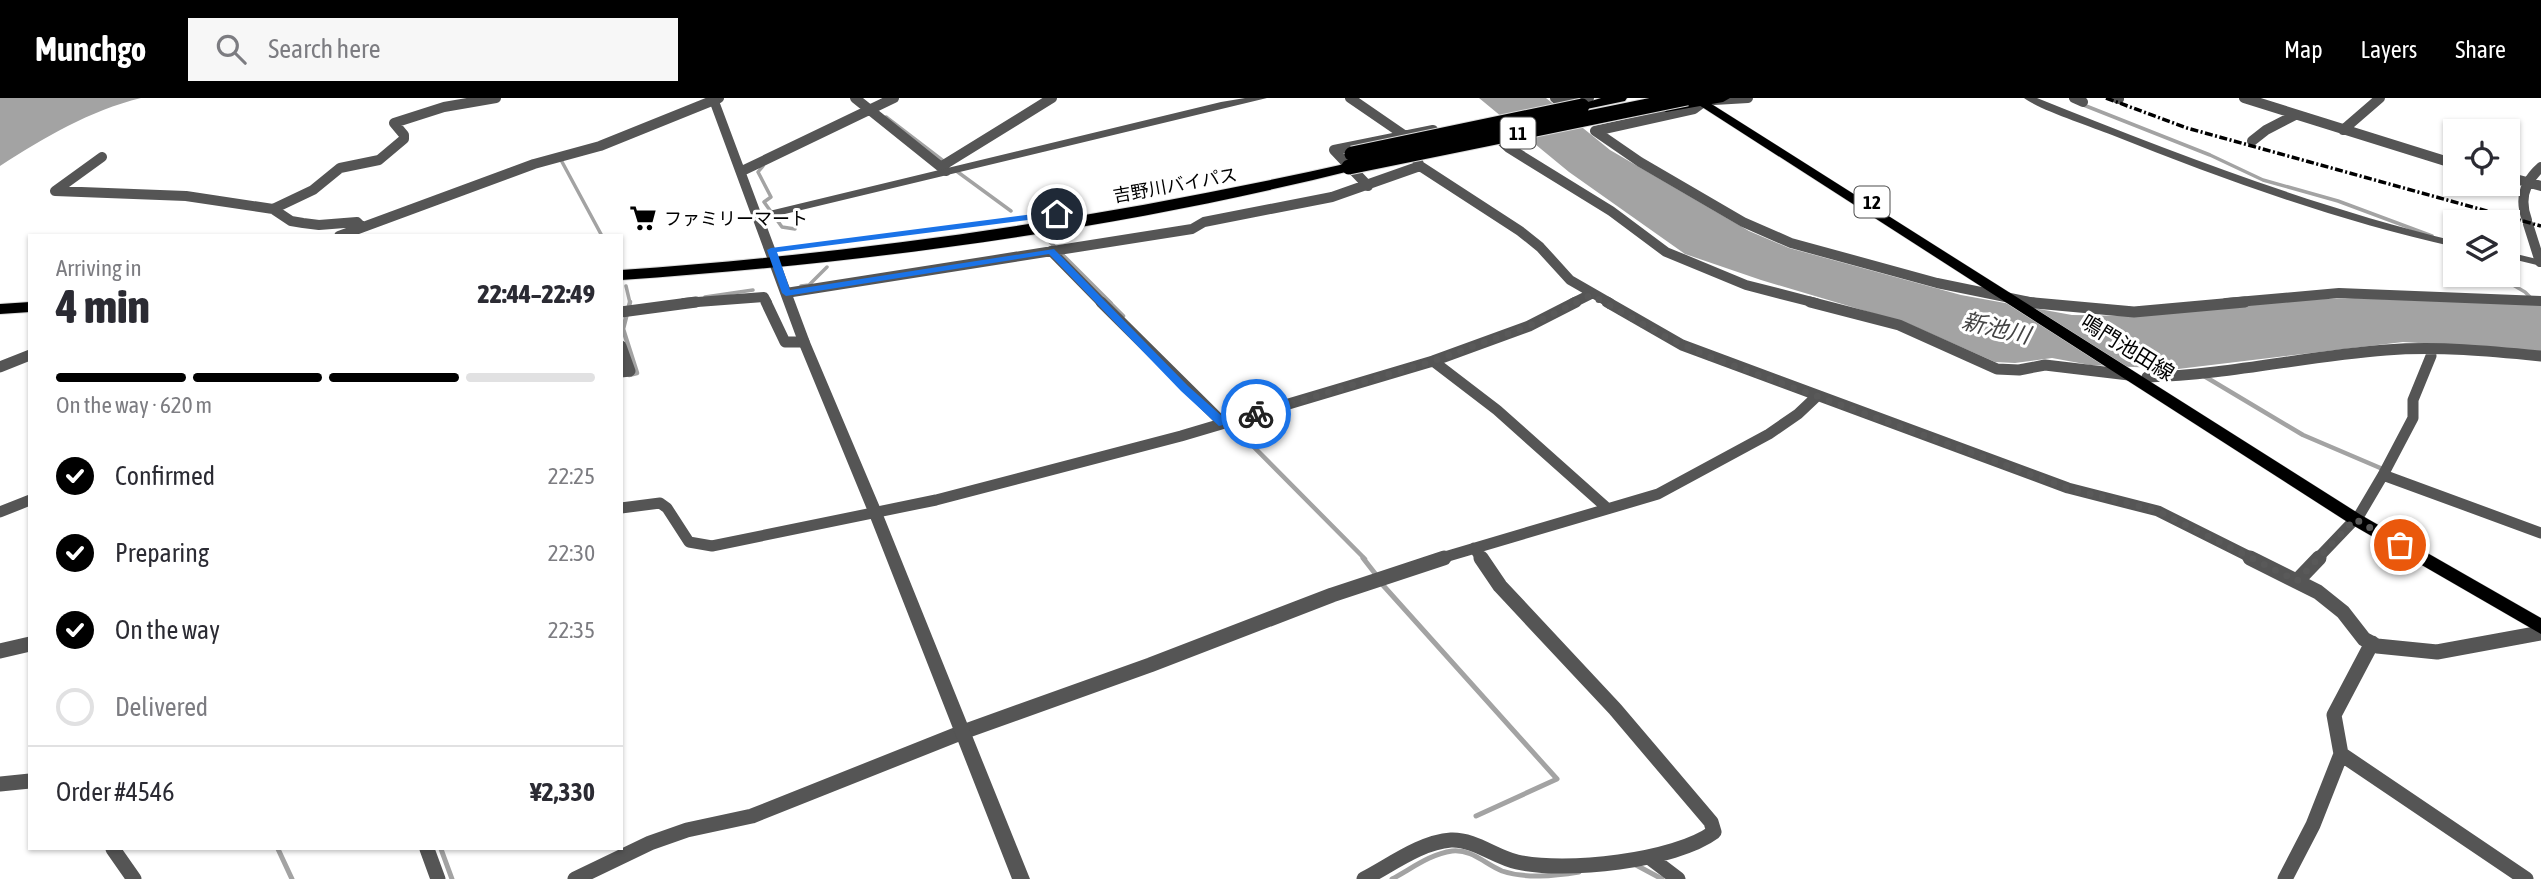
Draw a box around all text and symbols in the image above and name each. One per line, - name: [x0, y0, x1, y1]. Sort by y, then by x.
- search box: [188, 18, 678, 81]
- text: Munchgo: [35, 30, 146, 68]
- icon: search: [212, 30, 250, 68]
- text: Search here: [268, 34, 380, 64]
- text: Map: [2284, 36, 2323, 63]
- text: Layers: [2361, 36, 2417, 63]
- text: Share: [2455, 36, 2506, 63]
- road number: 11: [1500, 118, 1536, 148]
- map controls: [2443, 119, 2520, 287]
- button: locate: [2443, 119, 2520, 196]
- street label: 吉野川バイパス: [1111, 164, 1239, 206]
- pin: [1027, 184, 1087, 244]
- road number: 12: [1854, 186, 1890, 218]
- icon: home: [1038, 195, 1076, 233]
- supermarket icon: ファミリーマート: [628, 203, 658, 233]
- place label: ファミリーマート: [664, 208, 808, 229]
- button: layers: [2443, 210, 2520, 287]
- text: Arriving in: [56, 255, 142, 281]
- text: 22:44–22:49: [478, 279, 595, 309]
- text: 4 min: [56, 280, 150, 333]
- water label: 新池川: [1959, 308, 2035, 349]
- street label: 鳴門池田線: [2077, 309, 2179, 385]
- courier: [1221, 379, 1291, 449]
- text: On the way · 620 m: [56, 392, 212, 418]
- icon: bike: [1237, 395, 1275, 433]
- icon: check: [56, 457, 94, 495]
- text: Confirmed: [115, 461, 215, 491]
- text: 22:25: [548, 463, 595, 489]
- pin: [2370, 515, 2430, 575]
- icon: bag: [2381, 526, 2419, 564]
- icon: check: [56, 534, 94, 572]
- text: Preparing: [115, 538, 209, 568]
- text: 22:30: [548, 540, 595, 566]
- icon: check: [56, 611, 94, 649]
- text: On the way: [115, 615, 220, 645]
- text: 22:35: [548, 617, 595, 643]
- text: Delivered: [115, 692, 208, 722]
- text: Order #4546: [56, 777, 175, 807]
- text: ¥2,330: [530, 777, 595, 807]

